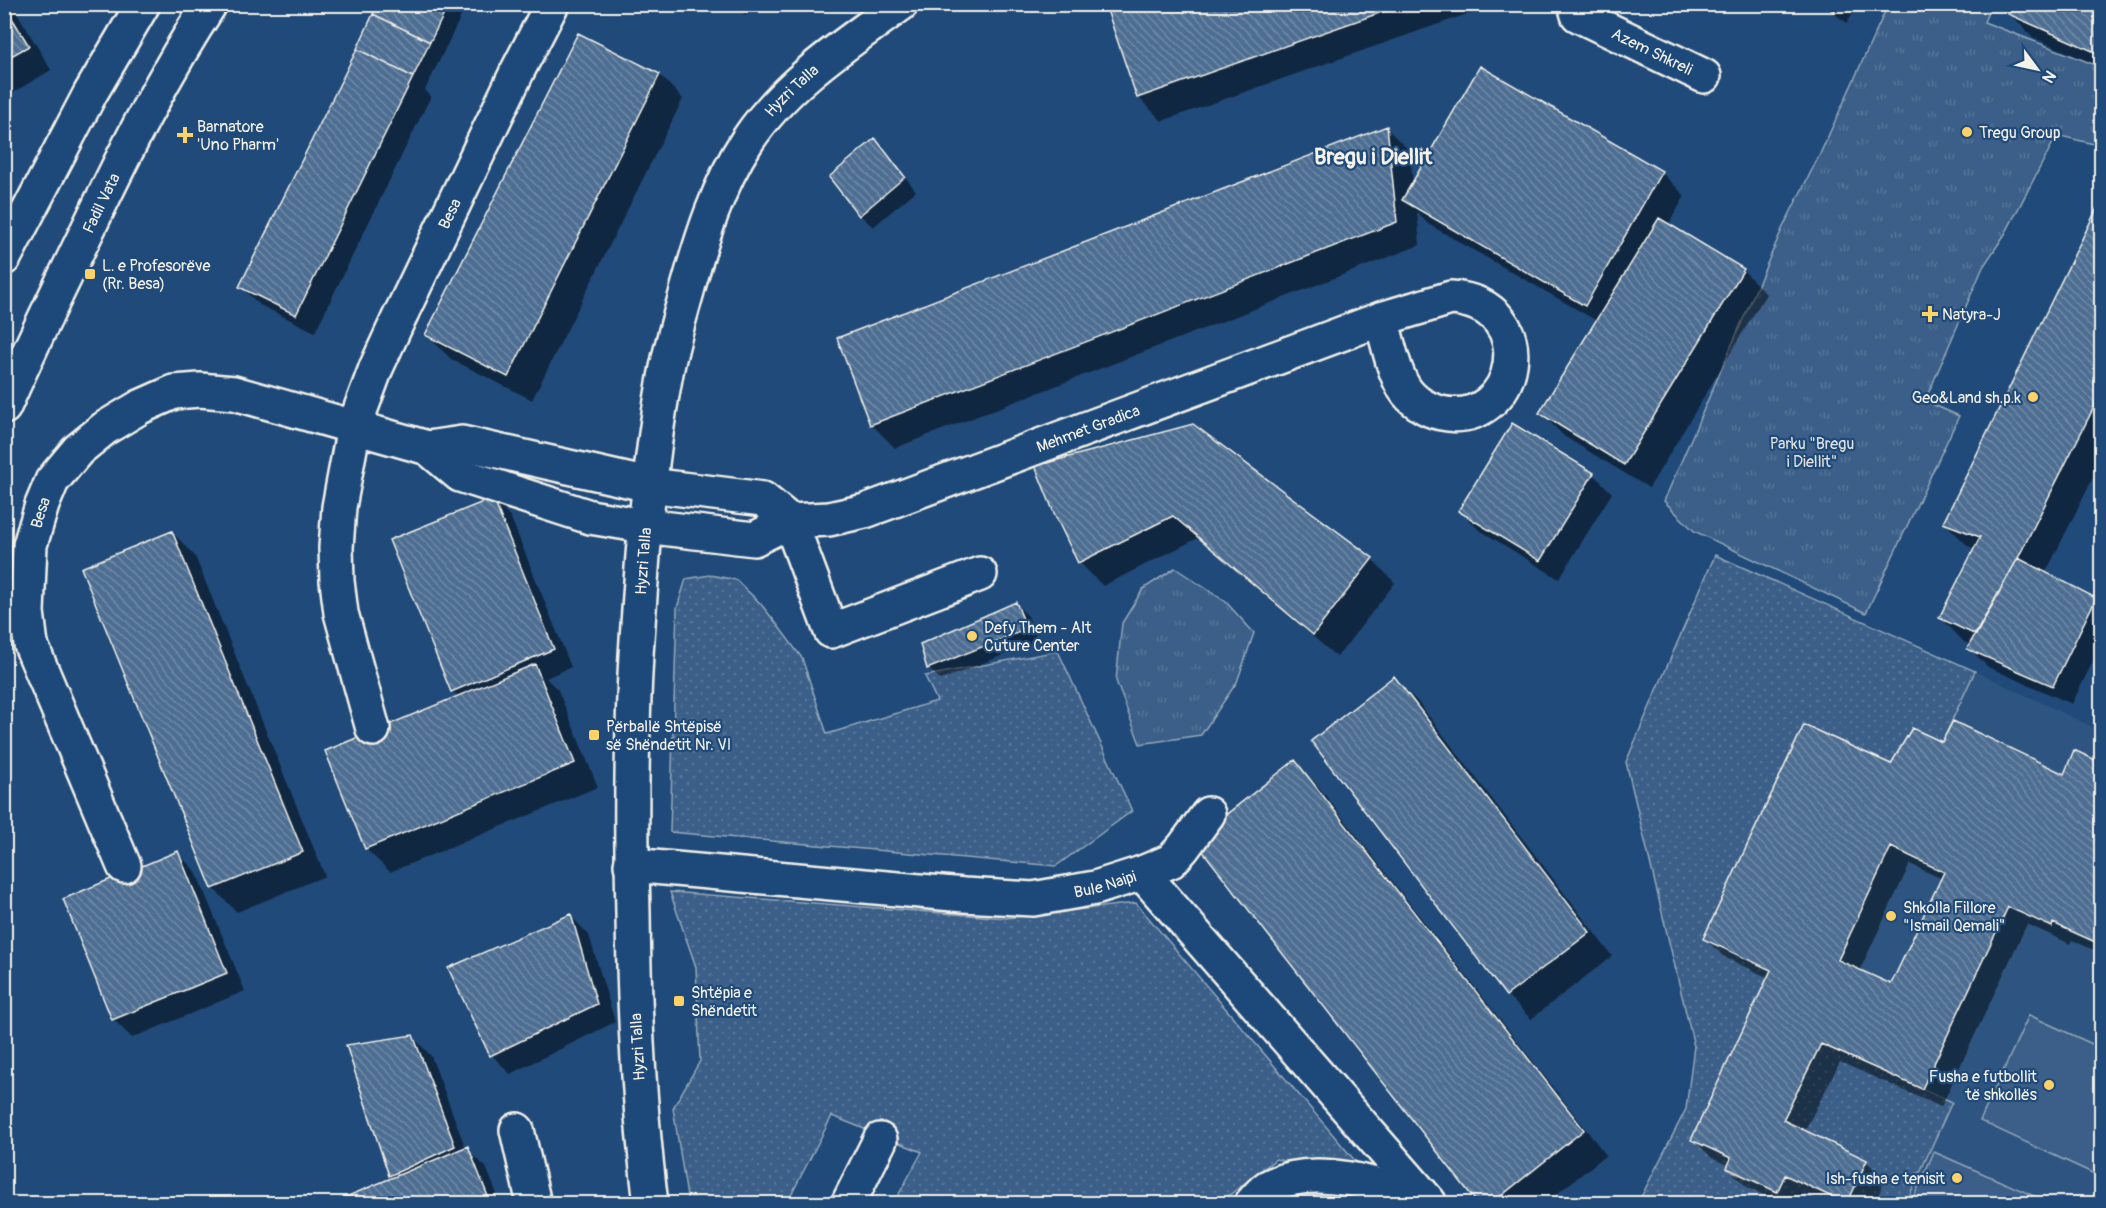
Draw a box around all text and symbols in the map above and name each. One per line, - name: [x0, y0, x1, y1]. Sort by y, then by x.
- street label: Azem Shkreli: [1608, 24, 1696, 80]
- north arrow: [2007, 39, 2067, 99]
- street label: Hyzri Talla: [760, 60, 823, 121]
- text: N: [2037, 67, 2060, 87]
- place label: Barnatore 'Uno Pharm': [197, 117, 279, 155]
- place label: Tregu Group: [1979, 123, 2060, 143]
- marker: Tregu Group: [1960, 125, 1974, 139]
- marker: Barnatore 'Uno Pharm': [178, 128, 192, 142]
- district label: Bregu i Diellit: [1314, 143, 1433, 171]
- street label: Fadil Vata: [79, 170, 125, 237]
- street label: Besa: [434, 195, 466, 232]
- place label: L. e Profesorëve (Rr. Besa): [102, 256, 210, 294]
- marker: L. e Profesorëve (Rr. Besa): [83, 267, 97, 281]
- place label: Natyra-J: [1942, 305, 2001, 325]
- marker: Natyra-J: [1923, 307, 1937, 321]
- place label: Geo&Land sh.p.k: [1912, 388, 2021, 408]
- marker: Geo&Land sh.p.k: [2026, 390, 2040, 404]
- street label: Mehmet Gradica: [1034, 401, 1143, 457]
- park label: Parku "Bregu i Diellit": [1770, 434, 1854, 472]
- street label: Besa: [27, 494, 55, 531]
- street label: Hyzri Talla: [631, 526, 656, 596]
- place label: Defy Them - Alt Cuture Center: [984, 618, 1092, 656]
- marker: Defy Them - Alt Cuture Center: [965, 629, 979, 643]
- place label: Përballë Shtëpisë së Shëndetit Nr. VI: [606, 717, 731, 755]
- marker: Përballë Shtëpisë së Shëndetit Nr. VI: [587, 728, 601, 742]
- street label: Bule Naipi: [1072, 866, 1139, 903]
- place label: Shkolla Fillore "Ismail Qemali": [1903, 898, 2005, 936]
- marker: Shkolla Fillore "Ismail Qemali": [1884, 909, 1898, 923]
- place label: Shtëpia e Shëndetit: [691, 983, 758, 1021]
- marker: Shtëpia e Shëndetit: [672, 994, 686, 1008]
- street label: Hyzri Talla: [626, 1013, 650, 1081]
- place label: Fusha e futbollit të shkollës: [1929, 1067, 2038, 1105]
- marker: Fusha e futbollit të shkollës: [2042, 1078, 2056, 1092]
- place label: Ish-fusha e tenisit: [1826, 1169, 1946, 1189]
- marker: Ish-fusha e tenisit: [1950, 1171, 1964, 1185]

